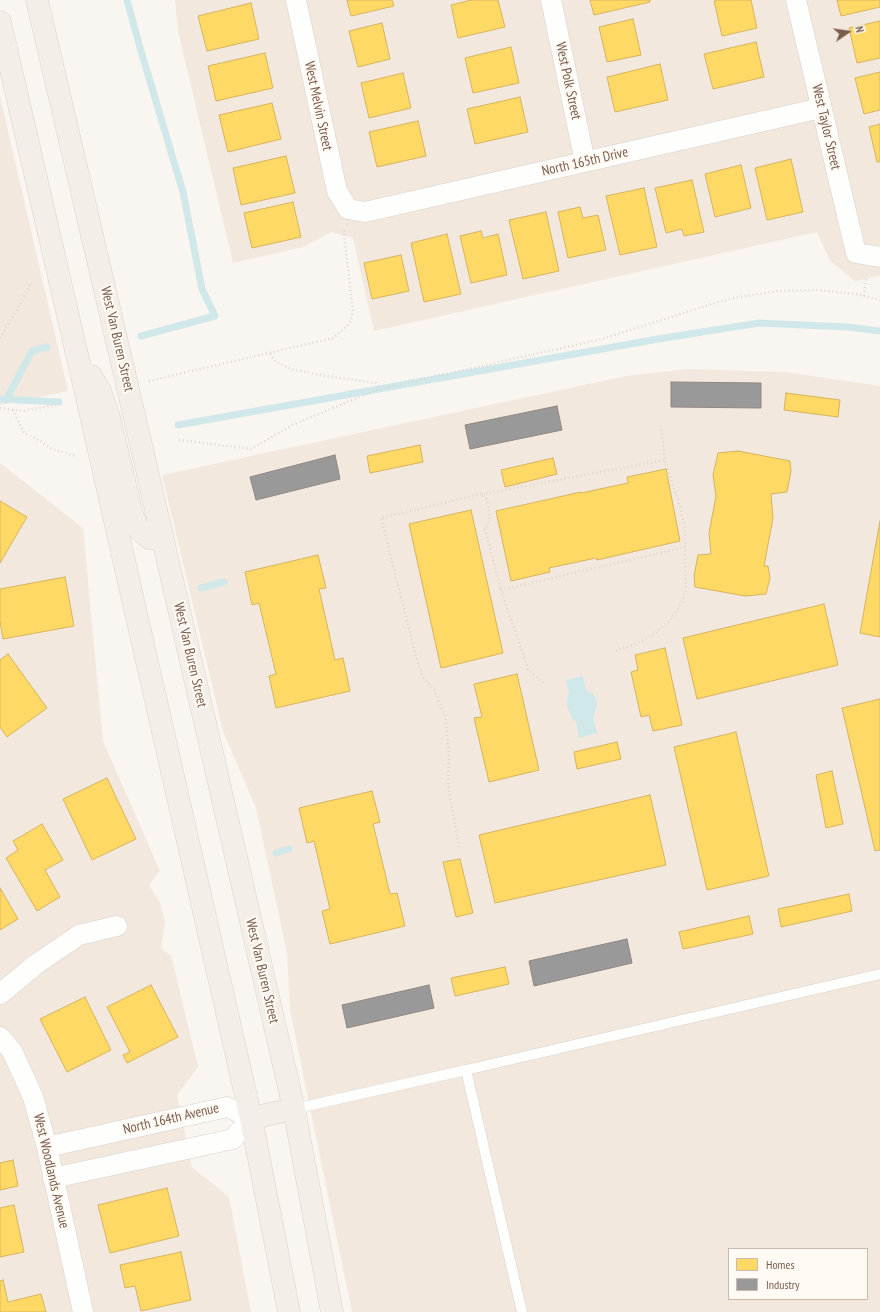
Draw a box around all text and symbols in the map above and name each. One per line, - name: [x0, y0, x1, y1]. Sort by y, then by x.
- north arrow: [828, 12, 868, 52]
- text: N: [852, 25, 867, 34]
- street label: West Polk Street: [552, 41, 584, 121]
- street label: West Melvin Street: [300, 60, 336, 152]
- street label: West Taylor Street: [808, 83, 844, 171]
- street label: North 165th Drive: [540, 144, 630, 180]
- street label: West Van Buren Street: [97, 285, 137, 393]
- street label: West Van Buren Street: [170, 601, 210, 709]
- street label: West Van Buren Street: [242, 917, 282, 1025]
- street label: North 164th Avenue: [121, 1100, 221, 1138]
- street label: West Woodlands Avenue: [30, 1112, 72, 1230]
- legend: [728, 1248, 868, 1300]
- text: Homes: [766, 1257, 794, 1272]
- text: Industry: [766, 1277, 800, 1292]

